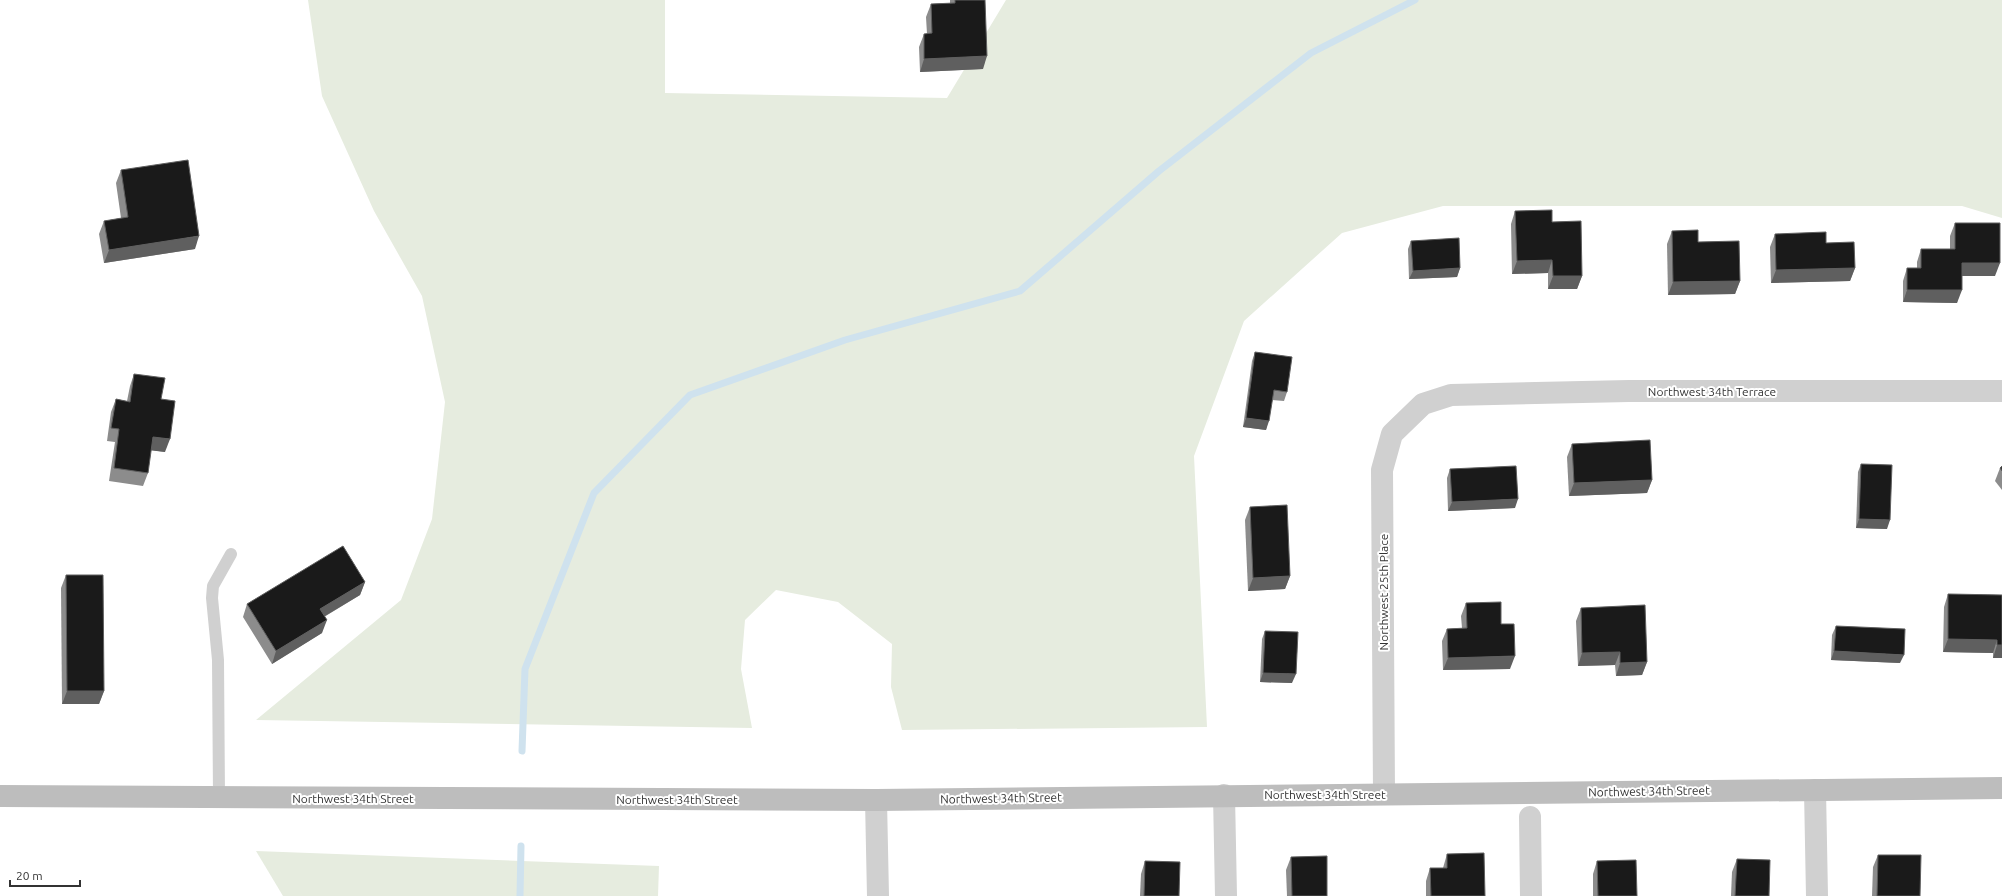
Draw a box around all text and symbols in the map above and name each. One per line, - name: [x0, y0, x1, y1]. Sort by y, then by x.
- street label: Northwest 34th Terrace: [1648, 385, 1776, 398]
- street label: Northwest 25th Place: [1377, 534, 1390, 650]
- street label: Northwest 34th Street: [1588, 783, 1710, 799]
- street label: Northwest 34th Street: [1264, 788, 1386, 801]
- street label: Northwest 34th Street: [940, 790, 1062, 806]
- street label: Northwest 34th Street: [292, 792, 414, 805]
- street label: Northwest 34th Street: [616, 793, 738, 806]
- scale bar: [10, 862, 80, 888]
- text: 20 m: [16, 869, 43, 882]

